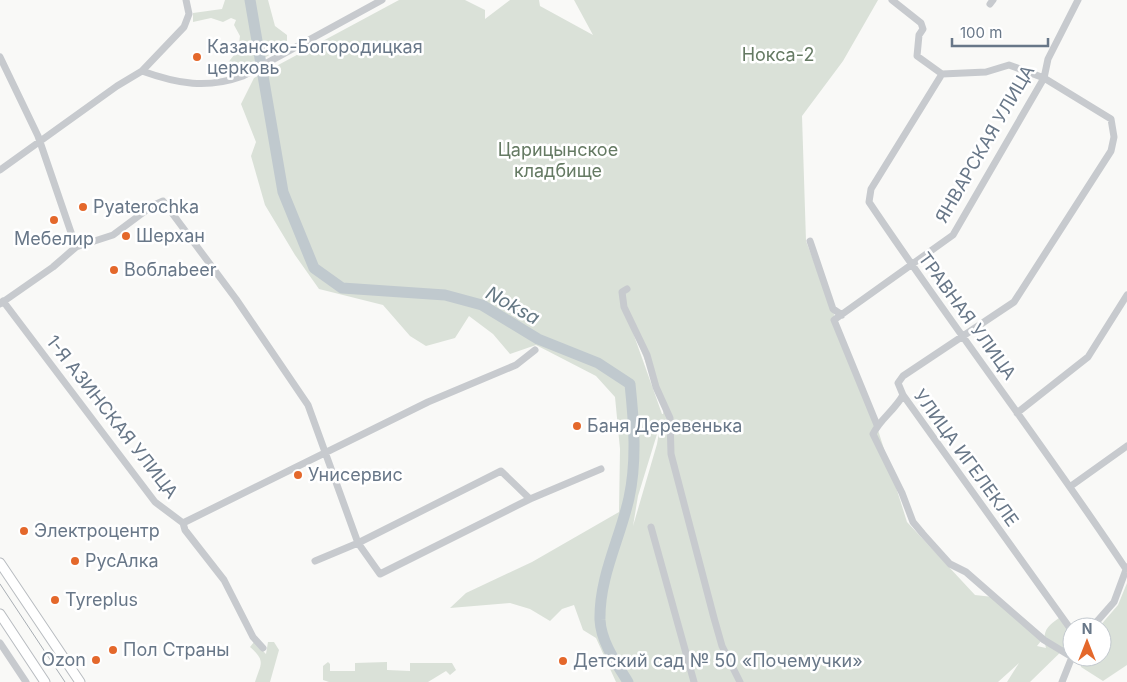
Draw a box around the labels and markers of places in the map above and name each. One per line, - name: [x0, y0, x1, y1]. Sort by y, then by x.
- place label: Казанско-Богородицкая церковь: [207, 36, 423, 78]
- marker: Казанско-Богородицкая церковь: [191, 51, 203, 63]
- place label: Pyaterochka: [93, 196, 199, 217]
- marker: Pyaterochka: [77, 201, 89, 213]
- marker: Мебелир: [48, 214, 60, 226]
- place label: Шерхан: [136, 225, 205, 246]
- place label: Мебелир: [14, 228, 94, 249]
- marker: Шерхан: [120, 230, 132, 242]
- place label: Воблаbeer: [124, 259, 217, 280]
- marker: Воблаbeer: [108, 264, 120, 276]
- place label: Баня Деревенька: [587, 415, 742, 436]
- marker: Баня Деревенька: [571, 420, 583, 432]
- place label: Унисервис: [308, 464, 403, 485]
- marker: Унисервис: [292, 469, 304, 481]
- place label: Электроцентр: [34, 520, 160, 541]
- marker: Электроцентр: [18, 525, 30, 537]
- place label: РусАлка: [85, 550, 159, 571]
- marker: РусАлка: [69, 555, 81, 567]
- place label: Tyreplus: [65, 589, 138, 610]
- marker: Tyreplus: [49, 594, 61, 606]
- place label: Пол Страны: [123, 639, 230, 660]
- marker: Пол Страны: [107, 644, 119, 656]
- place label: Ozon: [41, 649, 86, 670]
- place label: Детский сад № 50 «Почемучки»: [573, 650, 863, 671]
- marker: Ozon: [90, 654, 102, 666]
- marker: Детский сад № 50 «Почемучки»: [557, 655, 569, 667]

